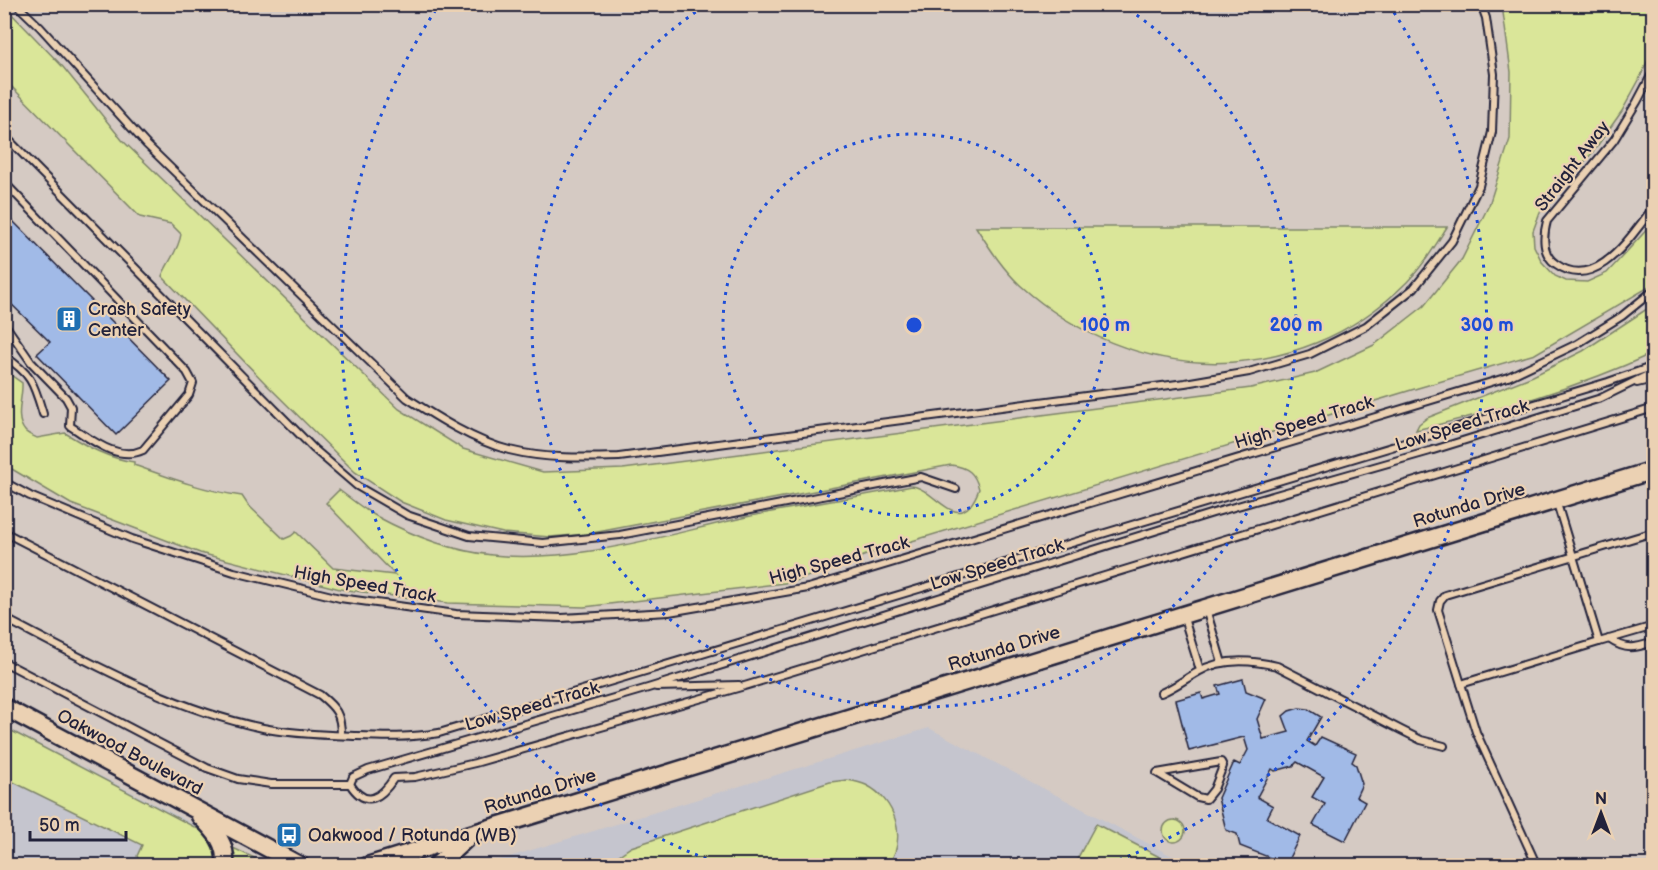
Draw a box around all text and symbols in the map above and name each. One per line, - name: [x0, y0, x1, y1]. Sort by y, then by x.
- street label: Straight Away: [1531, 116, 1615, 216]
- place label: Crash Safety Center: [88, 299, 192, 341]
- building icon: Crash Safety Center: [54, 304, 84, 334]
- centre of rings: [904, 315, 924, 335]
- text: 100 m: [1080, 315, 1130, 336]
- text: 200 m: [1269, 315, 1323, 336]
- text: 300 m: [1460, 315, 1514, 336]
- street label: High Speed Track: [1232, 391, 1376, 454]
- street label: Low Speed Track: [1393, 395, 1532, 456]
- street label: Rotunda Drive: [1411, 478, 1528, 532]
- street label: High Speed Track: [767, 532, 912, 589]
- street label: Low Speed Track: [928, 534, 1067, 595]
- street label: High Speed Track: [292, 562, 438, 607]
- street label: Rotunda Drive: [946, 621, 1063, 675]
- street label: Low Speed Track: [463, 677, 602, 736]
- street label: Oakwood Boulevard: [53, 705, 206, 800]
- street label: Rotunda Drive: [482, 764, 599, 818]
- north arrow: [1571, 783, 1631, 843]
- text: N: [1595, 790, 1607, 809]
- scale bar: [30, 804, 126, 842]
- text: 50 m: [39, 815, 80, 836]
- bus stop icon: Oakwood / Rotunda (WB): [274, 820, 304, 850]
- place label: Oakwood / Rotunda (WB): [308, 825, 517, 846]

